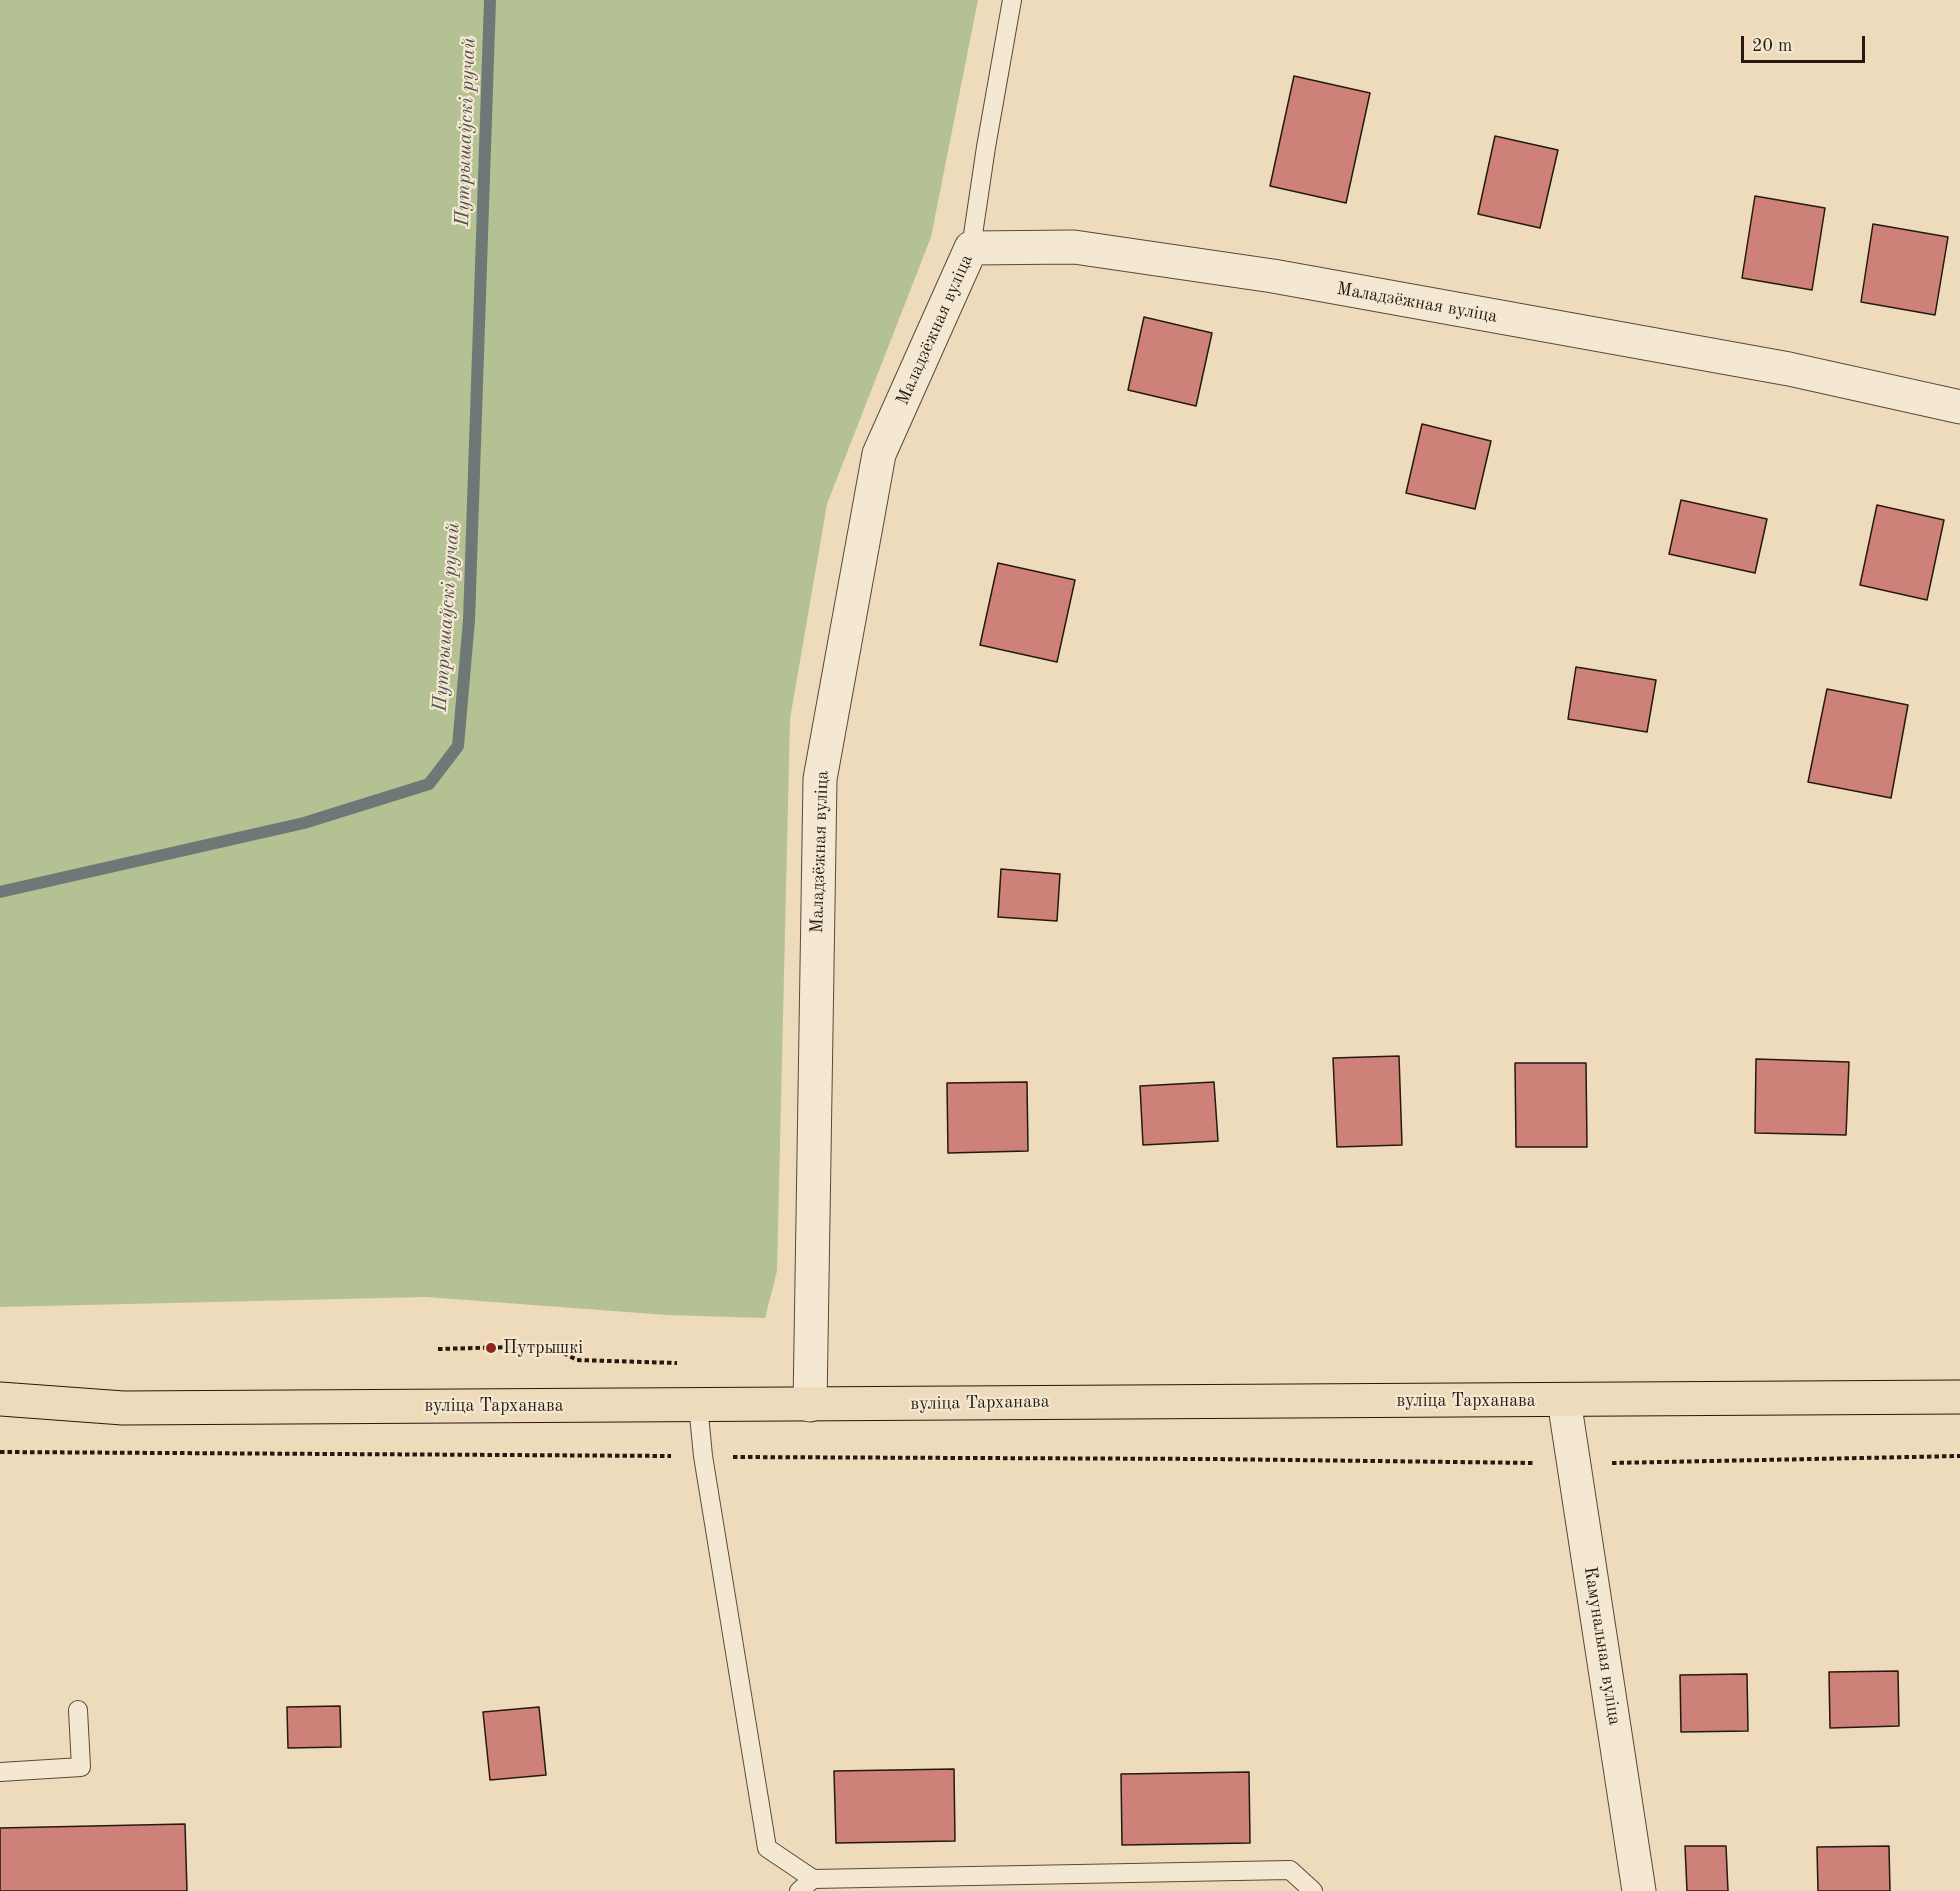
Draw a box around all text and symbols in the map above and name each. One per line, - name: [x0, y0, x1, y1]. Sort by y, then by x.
- scale bar: [1744, 24, 1868, 62]
- water label: Путрышаўскі ручай: [451, 37, 481, 227]
- text: 20 m: [1752, 37, 1792, 55]
- street label: Маладзёжная вуліца: [892, 251, 978, 409]
- street label: Маладзёжная вуліца: [1335, 278, 1499, 328]
- water label: Путрышаўскі ручай: [428, 522, 466, 712]
- street label: Маладзёжная вуліца: [806, 770, 834, 934]
- place label: Путрышкі: [503, 1337, 583, 1359]
- marker: Путрышкі: [484, 1341, 498, 1355]
- street label: вуліца Тарханава: [1396, 1390, 1536, 1412]
- street label: вуліца Тарханава: [910, 1391, 1050, 1415]
- street label: вуліца Тарханава: [424, 1395, 564, 1417]
- street label: Камунальная вуліца: [1579, 1565, 1625, 1727]

